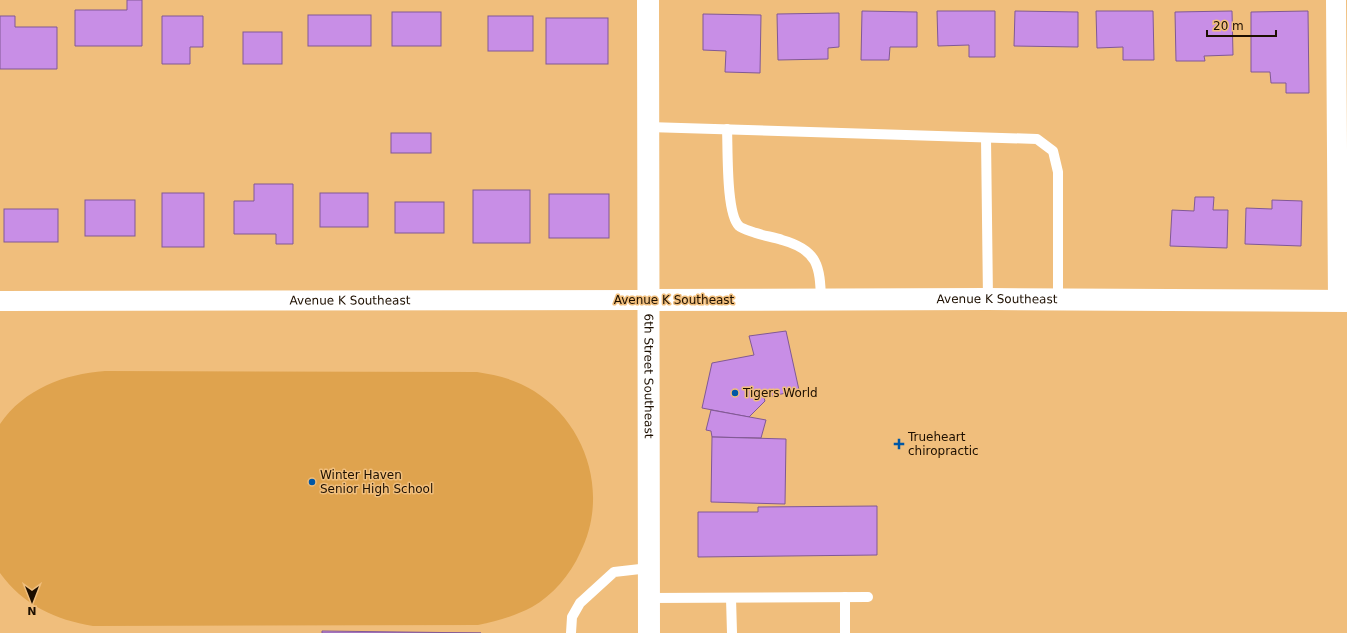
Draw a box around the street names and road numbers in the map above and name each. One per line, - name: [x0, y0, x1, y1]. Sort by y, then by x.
- street label: Avenue K Southeast: [937, 292, 1058, 306]
- street label: Avenue K Southeast: [290, 293, 411, 308]
- street label: Avenue K Southeast: [614, 293, 735, 307]
- street label: 6th Street Southeast: [641, 314, 656, 439]

